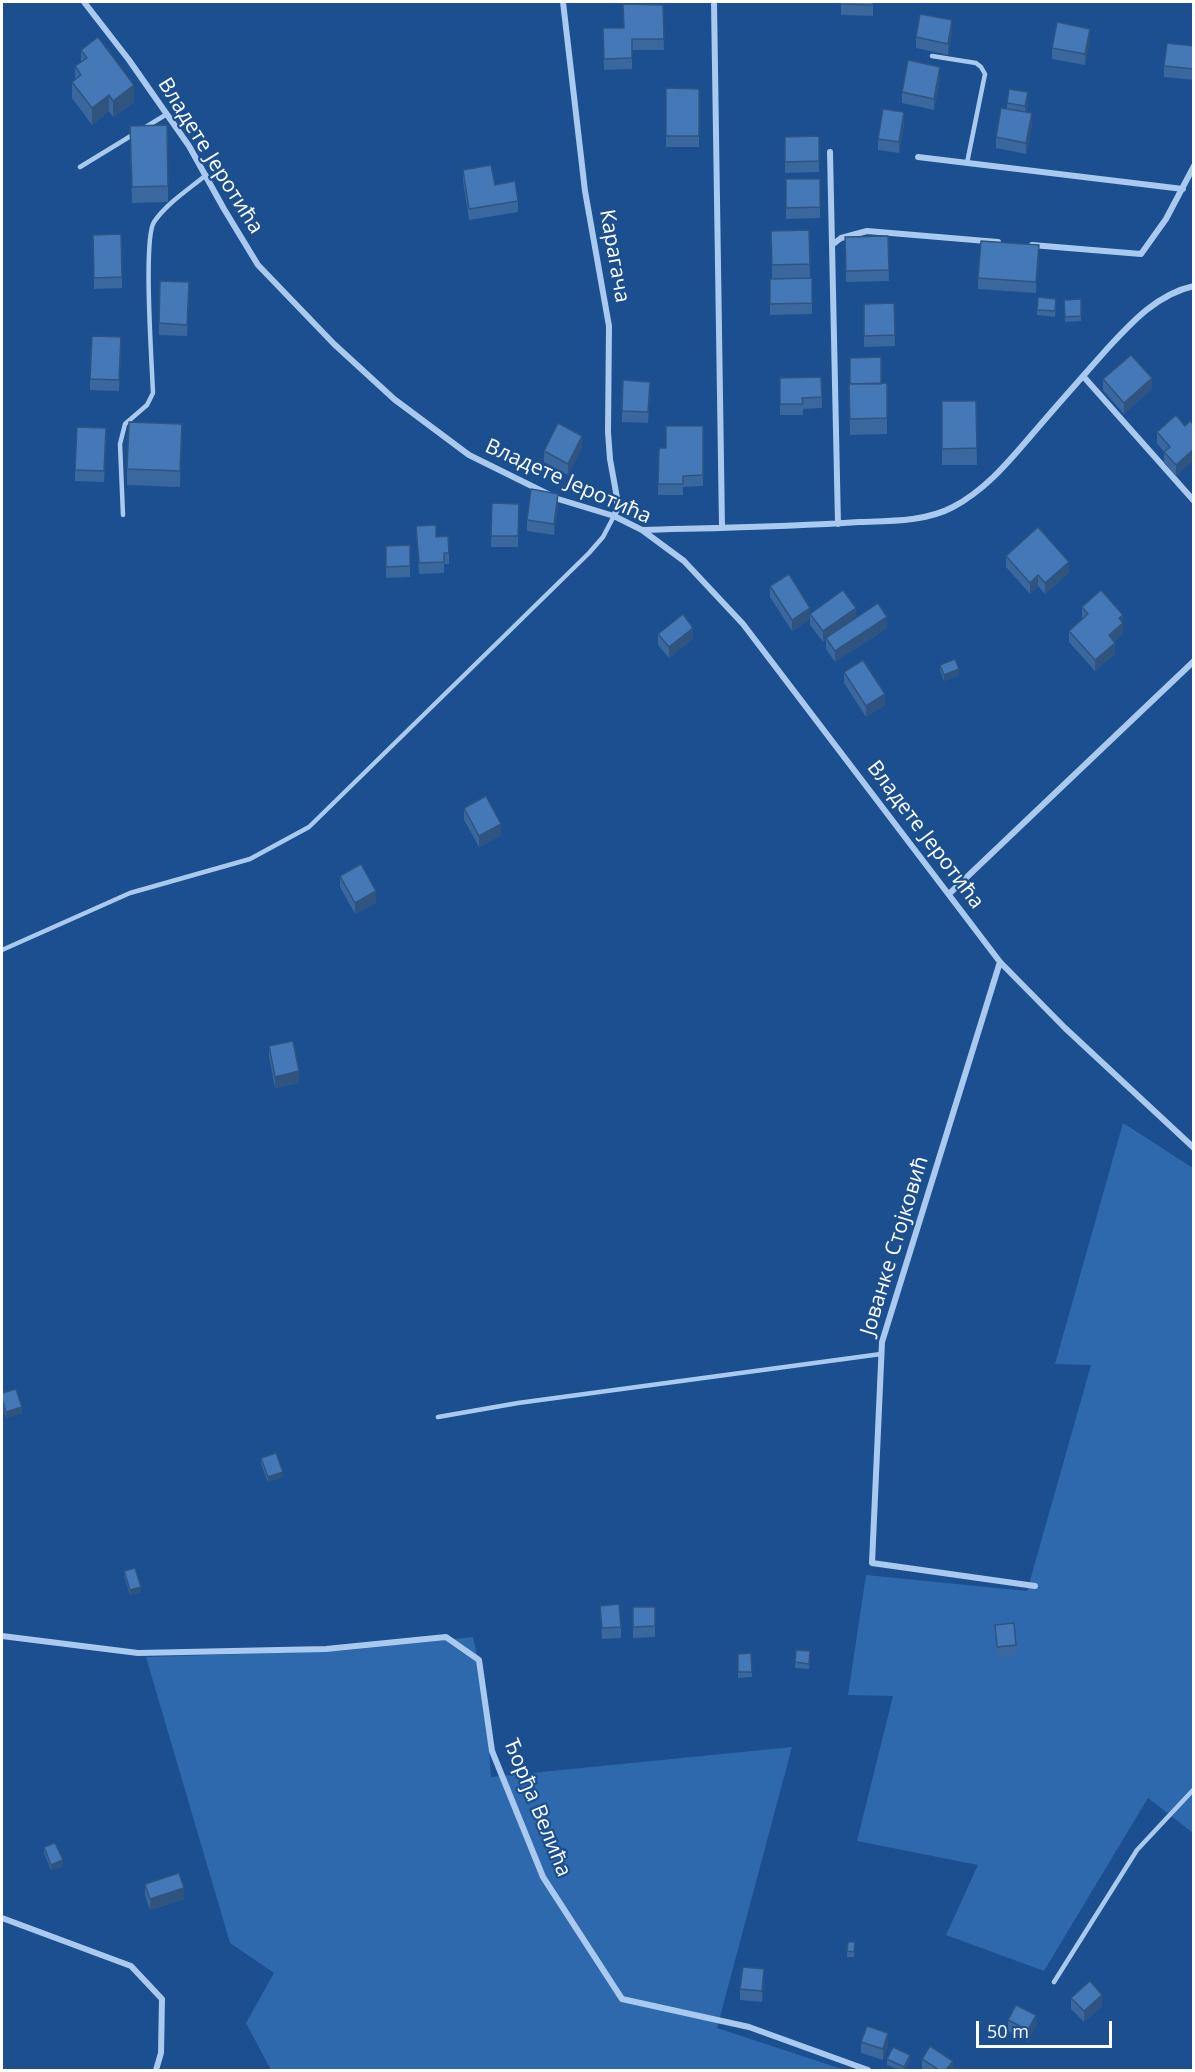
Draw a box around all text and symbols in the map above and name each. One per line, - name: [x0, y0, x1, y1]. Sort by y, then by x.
- street label: Владете Јеротића: [152, 73, 268, 239]
- street label: Карагача: [593, 207, 635, 305]
- street label: Владете Јеротића: [481, 434, 655, 530]
- street label: Владете Јеротића: [861, 756, 989, 914]
- street label: Јованке Стојковић: [856, 1153, 934, 1339]
- street label: Ђорђа Велића: [498, 1736, 576, 1880]
- scale bar: [979, 2009, 1116, 2047]
- text: 50 m: [987, 2019, 1029, 2043]

